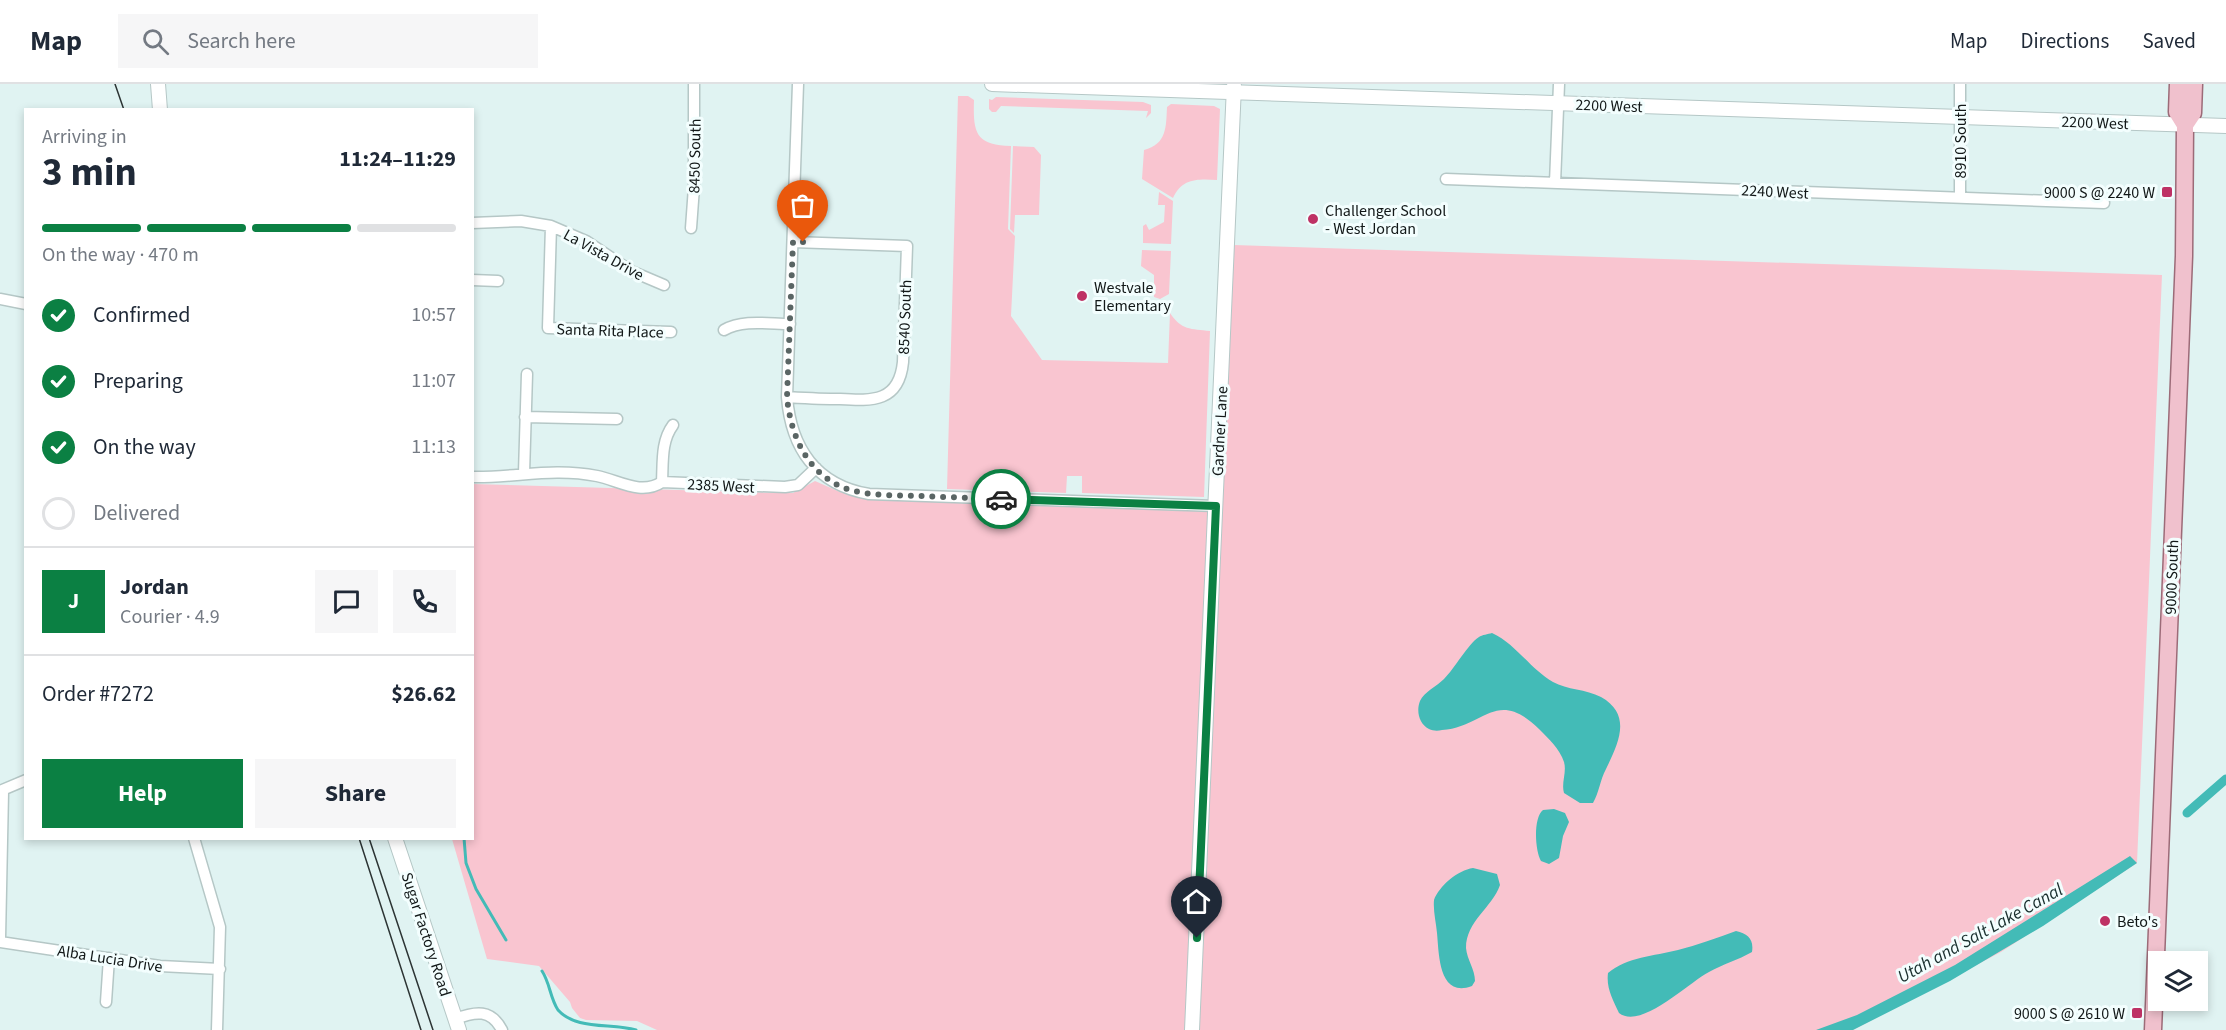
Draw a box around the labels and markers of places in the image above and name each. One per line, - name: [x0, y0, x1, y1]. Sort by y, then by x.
- pin: [777, 180, 828, 242]
- place label: 9000 S @ 2240 W: [2044, 182, 2155, 204]
- marker: 9000 S @ 2240 W: [2160, 185, 2174, 199]
- place label: Challenger School - West Jordan: [1325, 200, 1446, 240]
- marker: Challenger School - West Jordan: [1306, 212, 1320, 226]
- place label: Westvale Elementary: [1094, 277, 1171, 317]
- marker: Westvale Elementary: [1075, 289, 1089, 303]
- pin: [1171, 876, 1222, 938]
- place label: Beto's: [2117, 911, 2158, 933]
- marker: Beto's: [2098, 914, 2112, 928]
- place label: 9000 S @ 2610 W: [2014, 1003, 2125, 1025]
- marker: 9000 S @ 2610 W: [2130, 1006, 2144, 1020]

